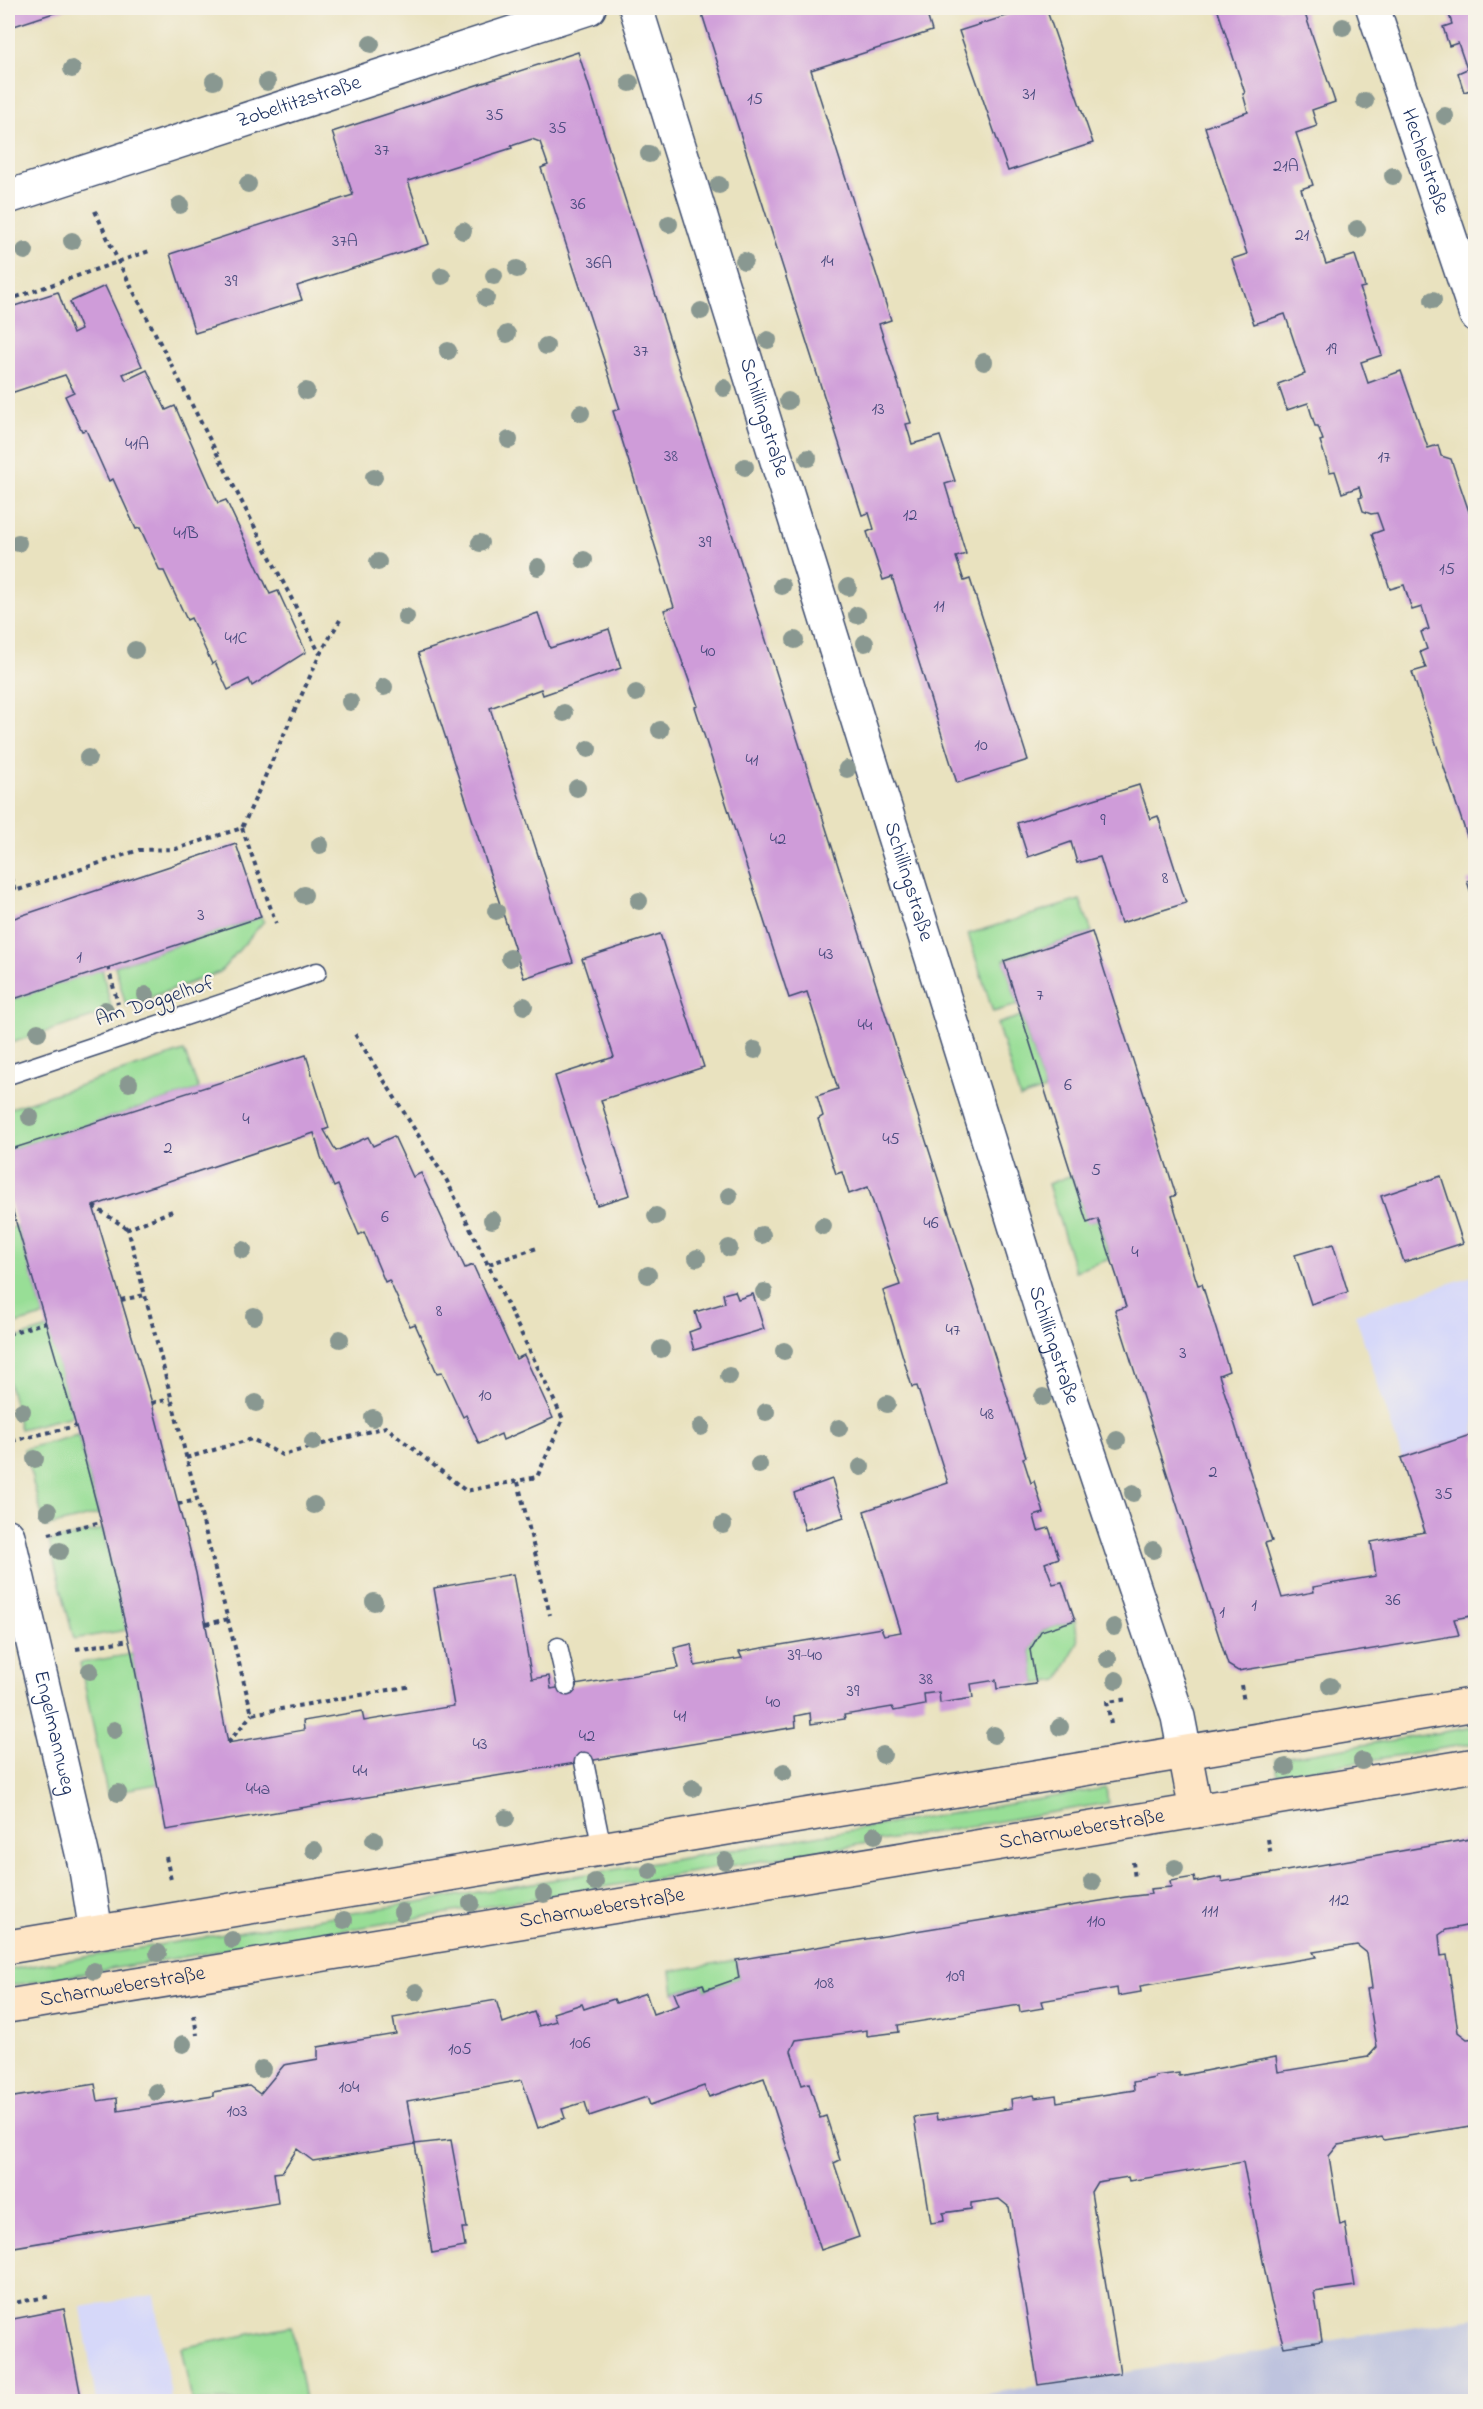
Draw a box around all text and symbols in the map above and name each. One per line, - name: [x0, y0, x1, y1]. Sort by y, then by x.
- street label: Zobeltitzstraße: [233, 68, 366, 137]
- house number: 31: [1022, 82, 1036, 108]
- house number: 15: [747, 87, 763, 113]
- house number: 35: [486, 103, 504, 129]
- street label: Hechelstraße: [1393, 105, 1456, 219]
- house number: 35: [549, 116, 567, 142]
- house number: 37: [375, 138, 390, 164]
- house number: 21A: [1273, 154, 1299, 180]
- house number: 36: [570, 192, 586, 218]
- house number: 21: [1295, 223, 1310, 249]
- house number: 37A: [332, 229, 358, 255]
- house number: 14: [820, 249, 834, 275]
- house number: 36A: [586, 251, 612, 277]
- house number: 39: [225, 269, 238, 295]
- house number: 19: [1325, 337, 1337, 363]
- house number: 37: [634, 339, 649, 365]
- street label: Schillingstraße: [731, 354, 796, 481]
- house number: 13: [871, 397, 885, 423]
- house number: 41A: [125, 432, 149, 458]
- house number: 38: [664, 444, 678, 470]
- house number: 17: [1377, 445, 1391, 471]
- house number: 12: [903, 503, 917, 529]
- house number: 41B: [173, 521, 199, 547]
- house number: 39: [699, 530, 712, 556]
- house number: 15: [1439, 557, 1455, 583]
- house number: 11: [933, 594, 945, 620]
- house number: 41C: [224, 626, 248, 652]
- house number: 40: [700, 639, 716, 665]
- house number: 10: [974, 733, 988, 759]
- house number: 41: [745, 748, 759, 774]
- house number: 9: [1100, 808, 1106, 834]
- street label: Schillingstraße: [875, 818, 941, 945]
- house number: 42: [770, 827, 786, 853]
- house number: 8: [1162, 866, 1169, 892]
- house number: 3: [197, 903, 205, 929]
- house number: 43: [819, 942, 833, 968]
- house number: 1: [76, 945, 82, 971]
- street label: Am Doggelhof: [92, 969, 219, 1037]
- house number: 7: [1036, 983, 1044, 1009]
- house number: 44: [858, 1013, 873, 1039]
- house number: 6: [1064, 1073, 1072, 1099]
- house number: 4: [242, 1107, 250, 1133]
- house number: 45: [882, 1127, 900, 1153]
- house number: 2: [164, 1136, 173, 1162]
- house number: 5: [1091, 1158, 1101, 1184]
- house number: 6: [381, 1205, 389, 1231]
- house number: 46: [923, 1211, 939, 1237]
- house number: 4: [1131, 1240, 1139, 1266]
- street label: Schillingstraße: [1020, 1282, 1087, 1409]
- house number: 8: [436, 1299, 443, 1325]
- house number: 47: [946, 1318, 961, 1344]
- house number: 3: [1179, 1341, 1187, 1367]
- house number: 10: [478, 1383, 492, 1409]
- house number: 48: [980, 1402, 994, 1428]
- house number: 2: [1209, 1460, 1218, 1486]
- house number: 35: [1435, 1482, 1453, 1508]
- house number: 36: [1385, 1588, 1401, 1614]
- house number: 1: [1251, 1593, 1257, 1619]
- house number: 1: [1219, 1600, 1225, 1626]
- house number: 39-40: [788, 1643, 823, 1669]
- house number: 38: [919, 1667, 933, 1693]
- street label: Engelmannweg: [25, 1668, 83, 1798]
- house number: 39: [847, 1679, 860, 1705]
- house number: 40: [765, 1690, 781, 1716]
- house number: 41: [673, 1704, 687, 1730]
- house number: 42: [579, 1724, 595, 1750]
- house number: 43: [473, 1732, 487, 1758]
- house number: 44: [353, 1759, 368, 1785]
- house number: 44a: [246, 1777, 270, 1803]
- street label: Scharnweberstraße: [997, 1801, 1167, 1858]
- street label: Scharnweberstraße: [517, 1880, 688, 1937]
- house number: 112: [1329, 1888, 1349, 1914]
- house number: 111: [1201, 1899, 1219, 1925]
- house number: 110: [1086, 1909, 1106, 1935]
- street label: Scharnweberstraße: [38, 1959, 208, 2016]
- house number: 109: [946, 1964, 965, 1990]
- house number: 108: [814, 1971, 834, 1997]
- house number: 106: [569, 2031, 591, 2057]
- house number: 105: [448, 2037, 472, 2063]
- house number: 104: [339, 2075, 360, 2101]
- house number: 103: [227, 2099, 247, 2125]

